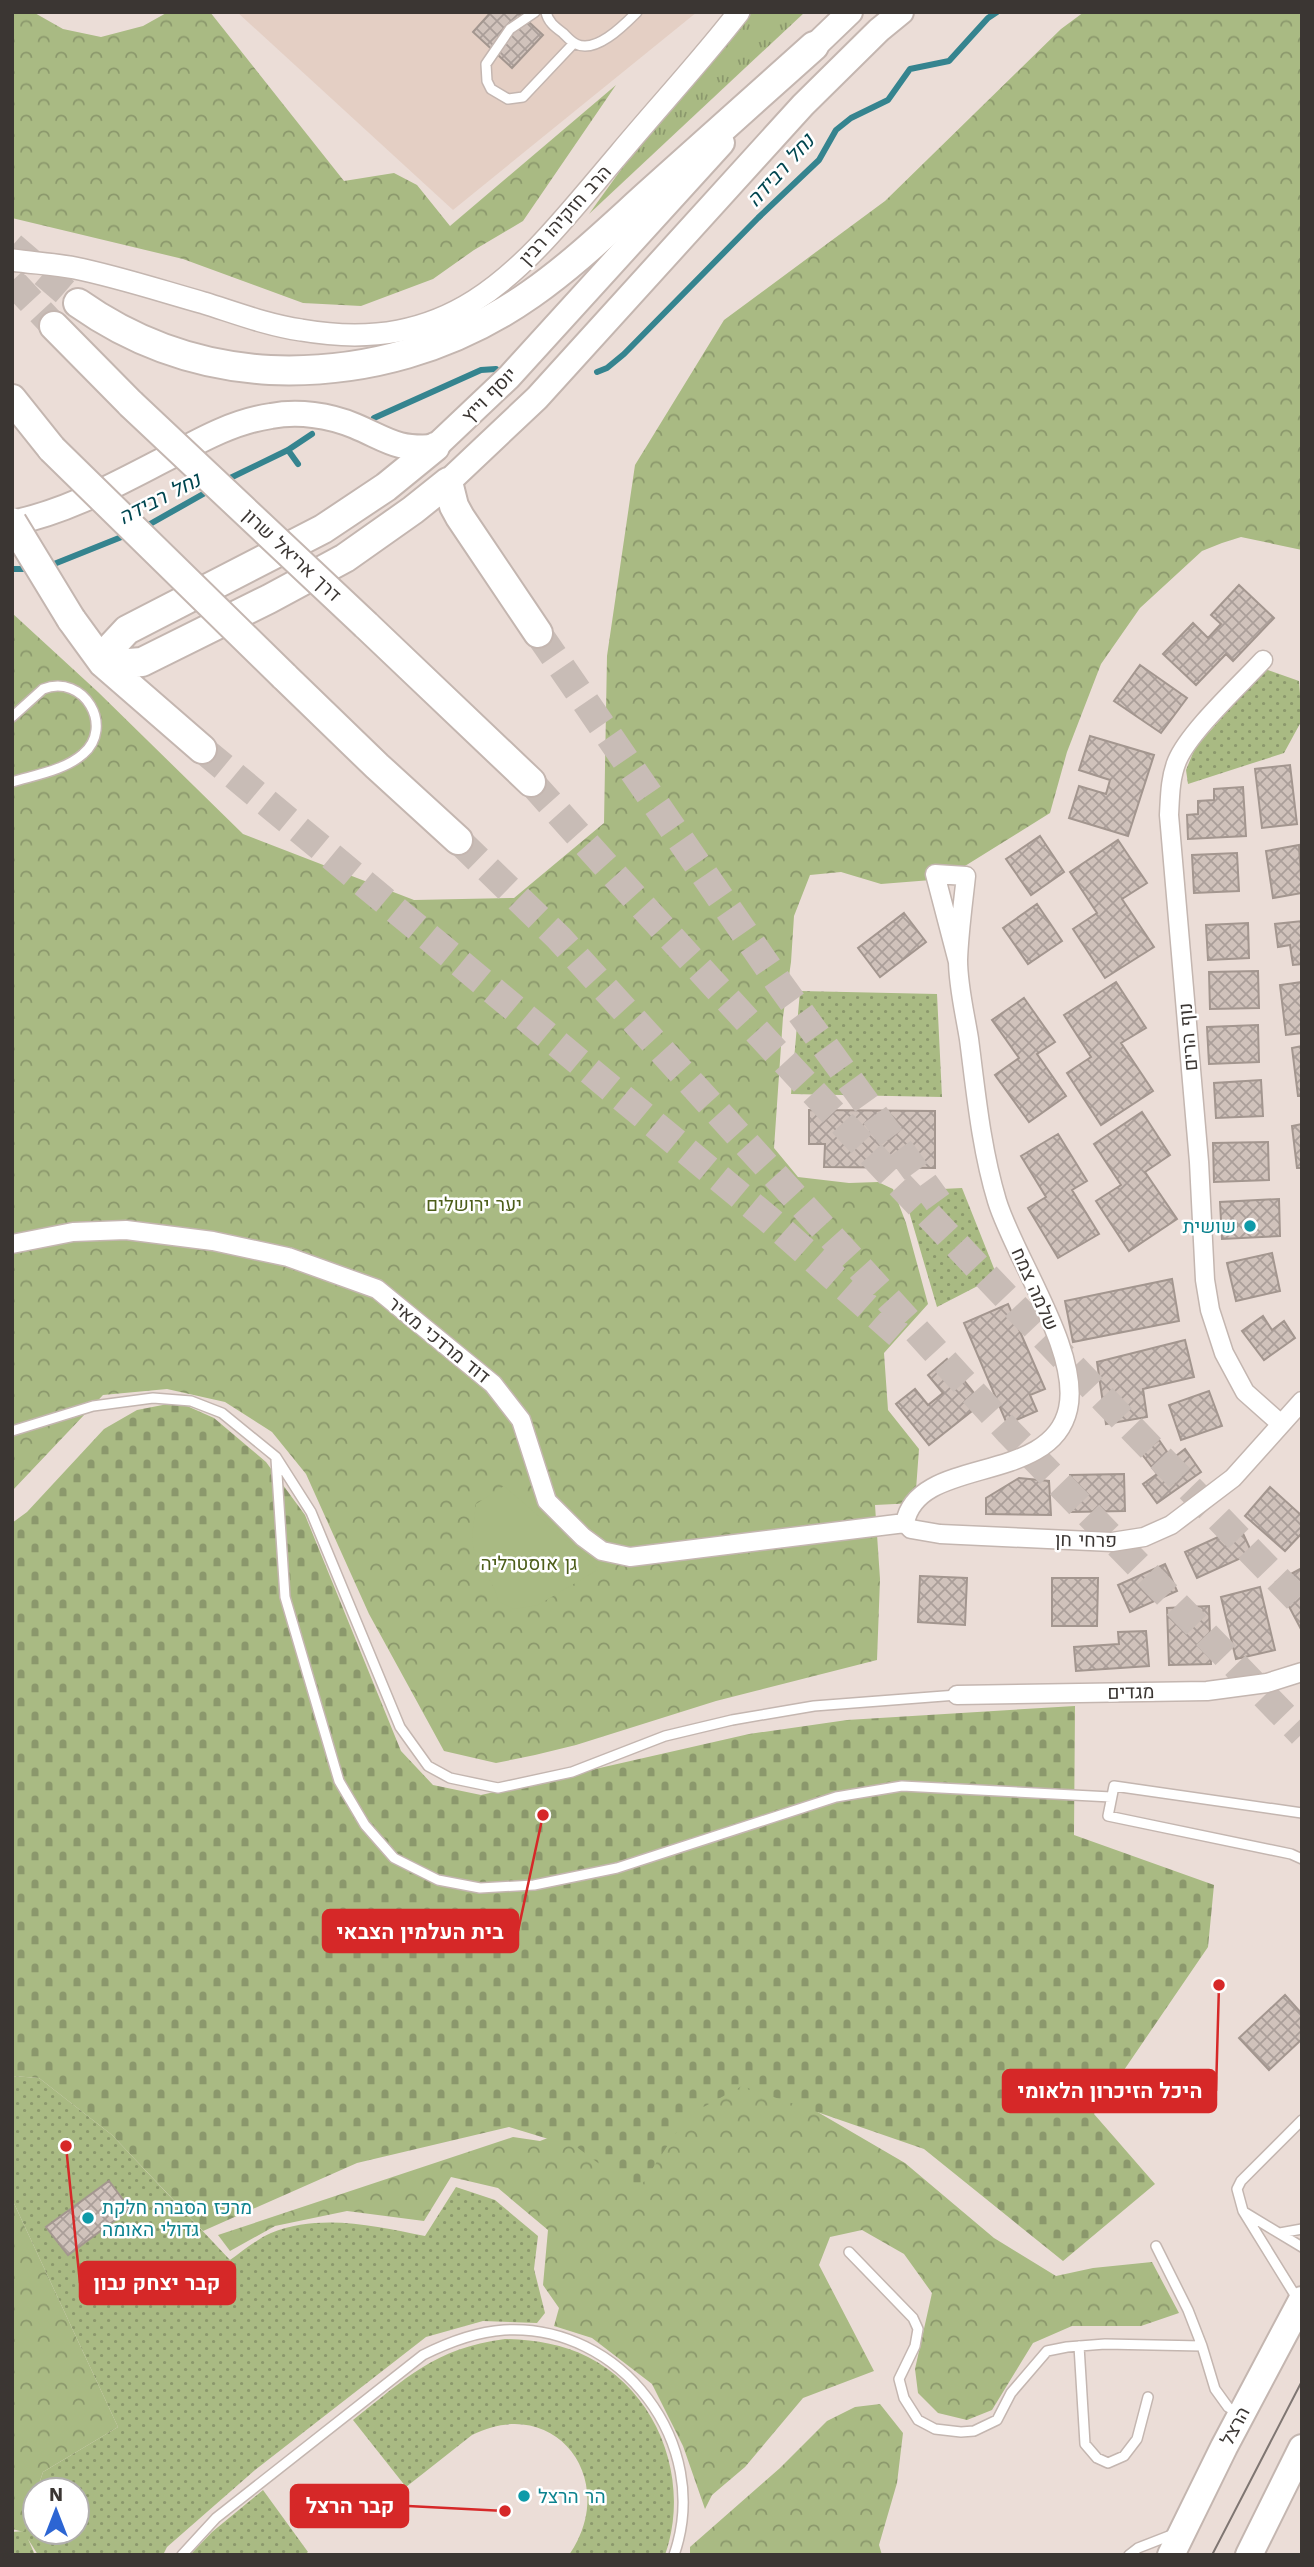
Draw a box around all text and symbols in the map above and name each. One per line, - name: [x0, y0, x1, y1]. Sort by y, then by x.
- water label: נחל רבידה: [741, 127, 820, 212]
- street label: הרב חזקיהו רבין: [514, 160, 616, 270]
- street label: יוסף וייץ: [457, 363, 521, 427]
- water label: נחל רבידה: [114, 466, 206, 529]
- street label: דרך אריאל שרון: [238, 504, 346, 607]
- street label: נוף הרים: [1174, 1002, 1202, 1072]
- park label: יער ירושלים: [426, 1193, 522, 1216]
- place label: שושית: [1183, 1215, 1236, 1238]
- marker: שושית: [1242, 1218, 1258, 1234]
- street label: שלמה צמח: [1006, 1244, 1064, 1334]
- street label: דוד מרדכי מאיר: [383, 1292, 495, 1388]
- street label: פרחי חן: [1055, 1528, 1117, 1552]
- park label: גן אוסטרליה: [481, 1552, 577, 1575]
- street label: מגדים: [1107, 1680, 1155, 1704]
- callout: בית העלמין הצבאי: [323, 1910, 518, 1952]
- text: בית העלמין הצבאי: [336, 1919, 504, 1944]
- callout: היכל הזיכרון הלאומי: [1003, 2070, 1216, 2112]
- text: היכל הזיכרון הלאומי: [1018, 2078, 1202, 2103]
- place label: מרכז הסברה חלקת גדולי האומה: [102, 2196, 252, 2241]
- marker: מרכז הסברה חלקת גדולי האומה: [80, 2210, 96, 2226]
- callout: קבר יצחק נבון: [80, 2262, 235, 2304]
- text: קבר יצחק נבון: [94, 2270, 220, 2295]
- street label: הרצל: [1215, 2403, 1255, 2449]
- north arrow: [21, 2476, 91, 2546]
- text: N: [49, 2483, 63, 2506]
- callout: קבר הרצל: [291, 2485, 408, 2527]
- place label: הר הרצל: [538, 2485, 606, 2508]
- marker: הר הרצל: [516, 2488, 532, 2504]
- text: קבר הרצל: [306, 2493, 394, 2518]

